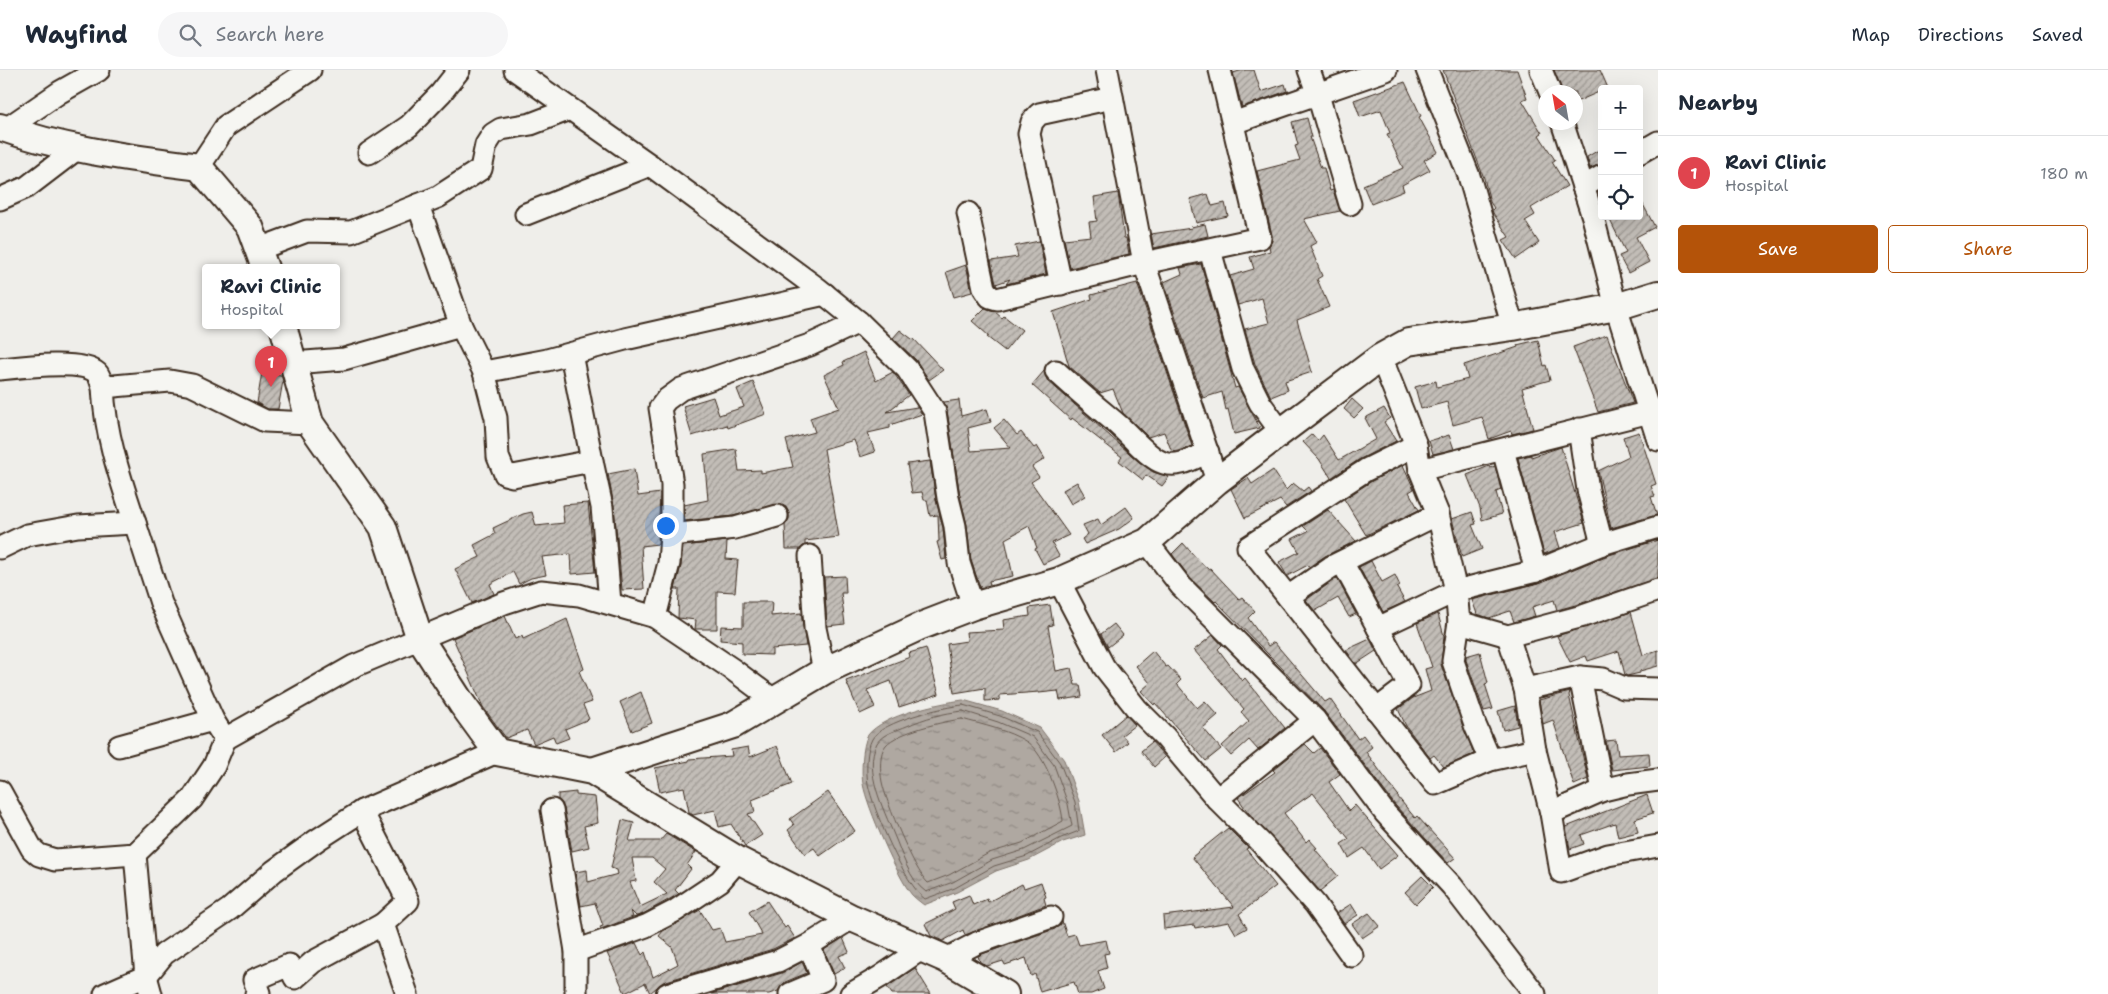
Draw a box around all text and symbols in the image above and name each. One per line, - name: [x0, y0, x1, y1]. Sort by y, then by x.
- search box: [158, 12, 508, 57]
- text: Wayfind: [25, 19, 128, 51]
- icon: search: [176, 21, 204, 49]
- text: Search here: [216, 22, 324, 47]
- text: Map: [1852, 23, 1890, 47]
- text: Directions: [1918, 23, 2004, 47]
- text: Saved: [2032, 23, 2083, 47]
- north arrow: [1538, 85, 1583, 130]
- map controls: [1598, 85, 1643, 220]
- button: +: [1598, 85, 1643, 130]
- text: Nearby: [1678, 89, 1758, 117]
- button: −: [1598, 130, 1643, 175]
- text: Ravi Clinic: [1725, 150, 1827, 175]
- text: 1: [1690, 163, 1698, 184]
- text: 180 m: [2040, 163, 2088, 184]
- button: locate: [1598, 175, 1643, 220]
- text: Hospital: [1725, 175, 1788, 196]
- button: Save: [1678, 225, 1878, 273]
- button: Share: [1888, 225, 2088, 273]
- popup: [202, 264, 340, 329]
- text: Ravi Clinic: [220, 274, 322, 299]
- text: Hospital: [220, 299, 283, 320]
- pin: 1: [255, 346, 287, 387]
- your location: [653, 513, 679, 539]

